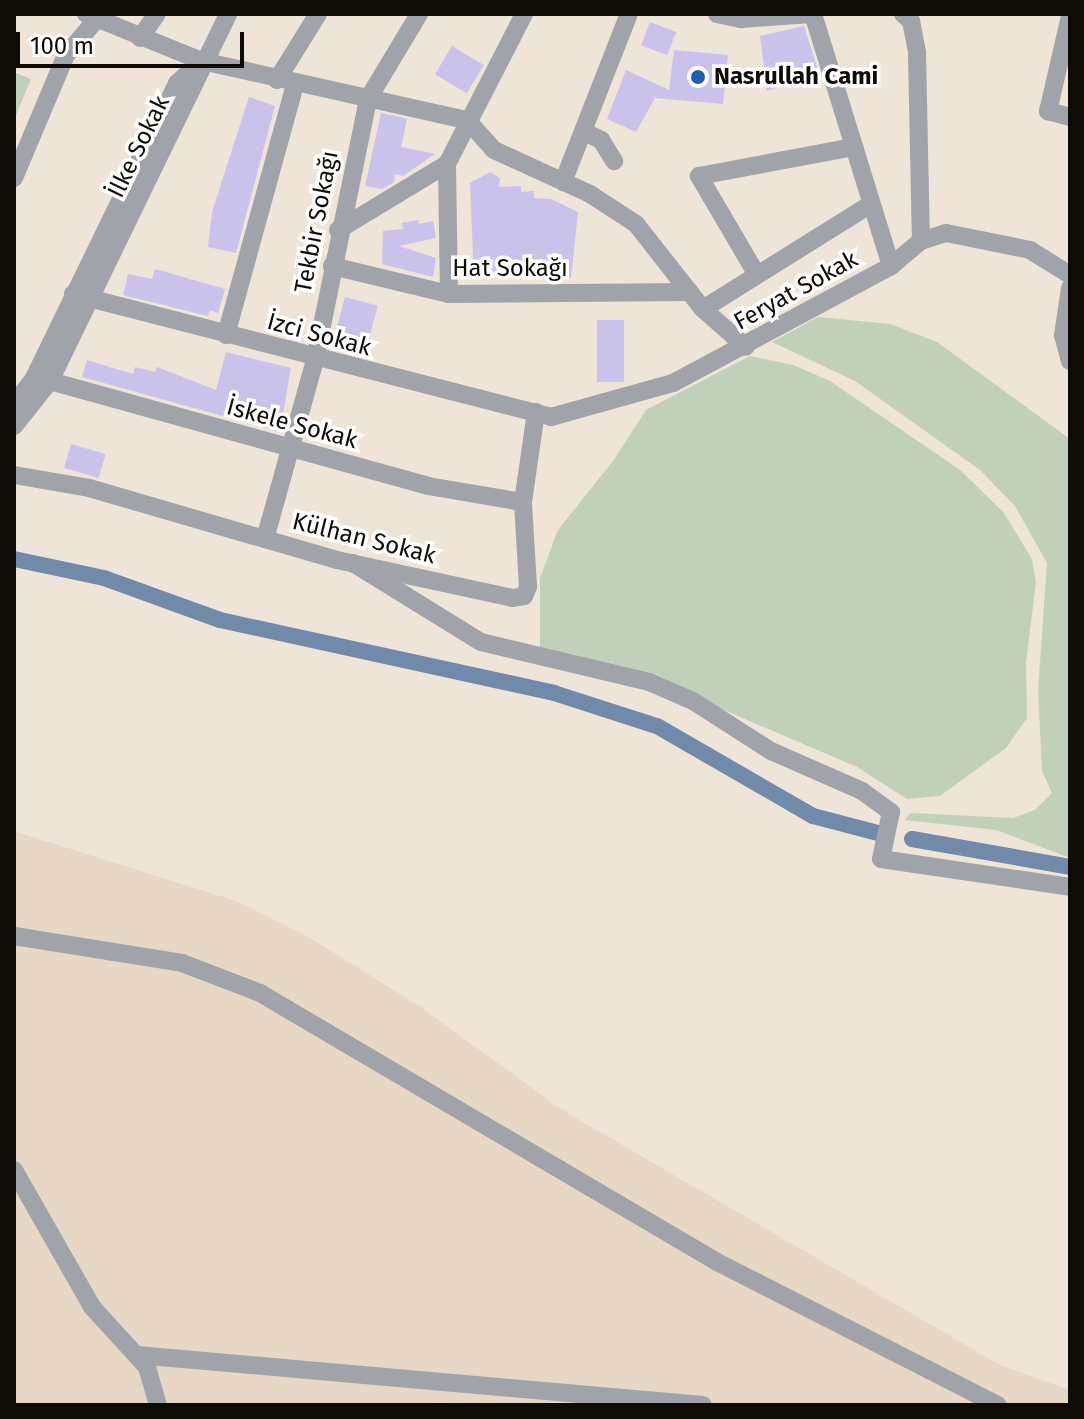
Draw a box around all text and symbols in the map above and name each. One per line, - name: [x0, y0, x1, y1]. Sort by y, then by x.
- scale bar: [20, 16, 248, 66]
- text: 100 m: [30, 32, 94, 60]
- place label: Nasrullah Cami: [714, 63, 878, 91]
- marker: Nasrullah Cami: [689, 68, 707, 86]
- street label: İlke Sokak: [102, 91, 176, 203]
- street label: Tekbir Sokağı: [289, 148, 345, 296]
- street label: Feryat Sokak: [729, 245, 863, 337]
- street label: Hat Sokağı: [452, 255, 568, 283]
- street label: İzci Sokak: [264, 307, 374, 363]
- street label: İskele Sokak: [223, 393, 361, 455]
- street label: Külhan Sokak: [289, 507, 439, 571]

